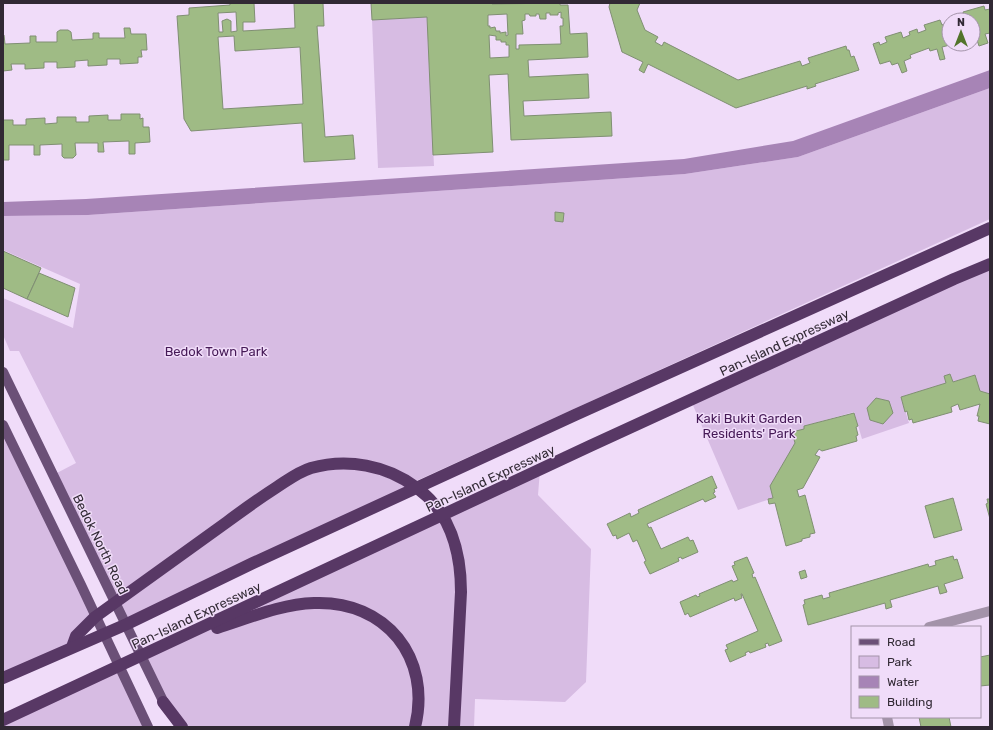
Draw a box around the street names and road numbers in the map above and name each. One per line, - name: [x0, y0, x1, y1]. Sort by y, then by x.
- street label: Pan-Island Expressway: [717, 306, 851, 379]
- street label: Pan-Island Expressway: [423, 442, 557, 515]
- street label: Bedok North Road: [70, 492, 131, 597]
- street label: Pan-Island Expressway: [129, 579, 263, 652]

